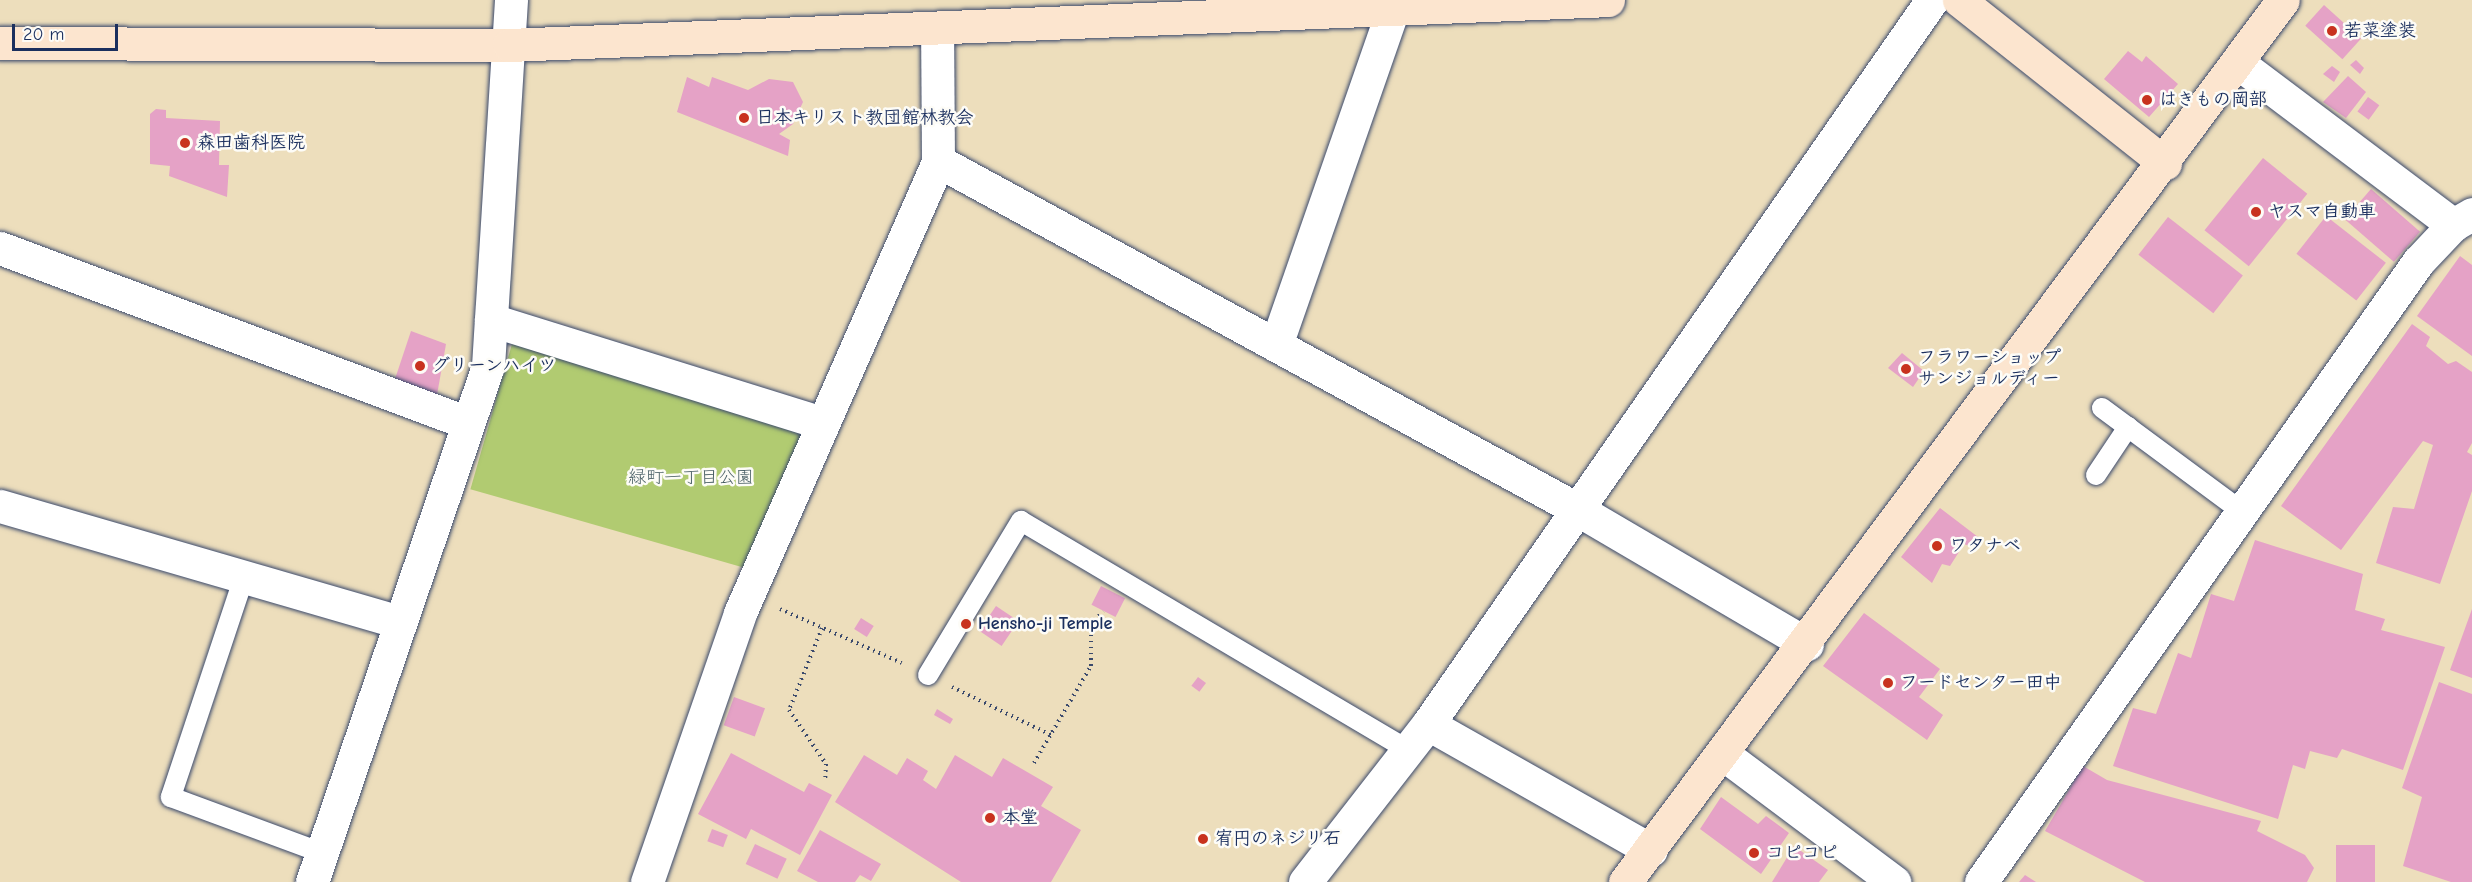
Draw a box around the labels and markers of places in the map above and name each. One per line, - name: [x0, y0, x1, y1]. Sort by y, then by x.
- place label: 若菜塗装: [2344, 20, 2416, 42]
- marker: 若菜塗装: [2325, 24, 2339, 38]
- place label: はきもの岡部: [2159, 89, 2267, 111]
- marker: はきもの岡部: [2140, 93, 2154, 107]
- place label: 日本キリスト教団館林教会: [756, 107, 972, 129]
- marker: 日本キリスト教団館林教会: [737, 111, 751, 125]
- place label: 森田歯科医院: [197, 132, 305, 154]
- marker: 森田歯科医院: [178, 136, 192, 150]
- place label: ヤスマ自動車: [2268, 201, 2376, 223]
- marker: ヤスマ自動車: [2249, 205, 2263, 219]
- place label: フラワーショップ サンジョルディー: [1918, 348, 2062, 391]
- place label: グリーンハイツ: [432, 355, 558, 377]
- marker: グリーンハイツ: [413, 359, 427, 373]
- marker: フラワーショップ サンジョルディー: [1899, 362, 1913, 376]
- place label: ワタナベ: [1949, 535, 2021, 557]
- marker: ワタナベ: [1930, 539, 1944, 553]
- place label: Hensho-ji Temple: [978, 613, 1112, 635]
- marker: Hensho-ji Temple: [959, 617, 973, 631]
- place label: フードセンター田中: [1900, 672, 2062, 694]
- marker: フードセンター田中: [1881, 676, 1895, 690]
- place label: 本堂: [1002, 807, 1038, 829]
- marker: 本堂: [983, 811, 997, 825]
- place label: 宥円のネジリ石: [1215, 828, 1341, 850]
- marker: 宥円のネジリ石: [1196, 832, 1210, 846]
- place label: コピコピ: [1766, 842, 1838, 864]
- marker: コピコピ: [1747, 846, 1761, 860]

